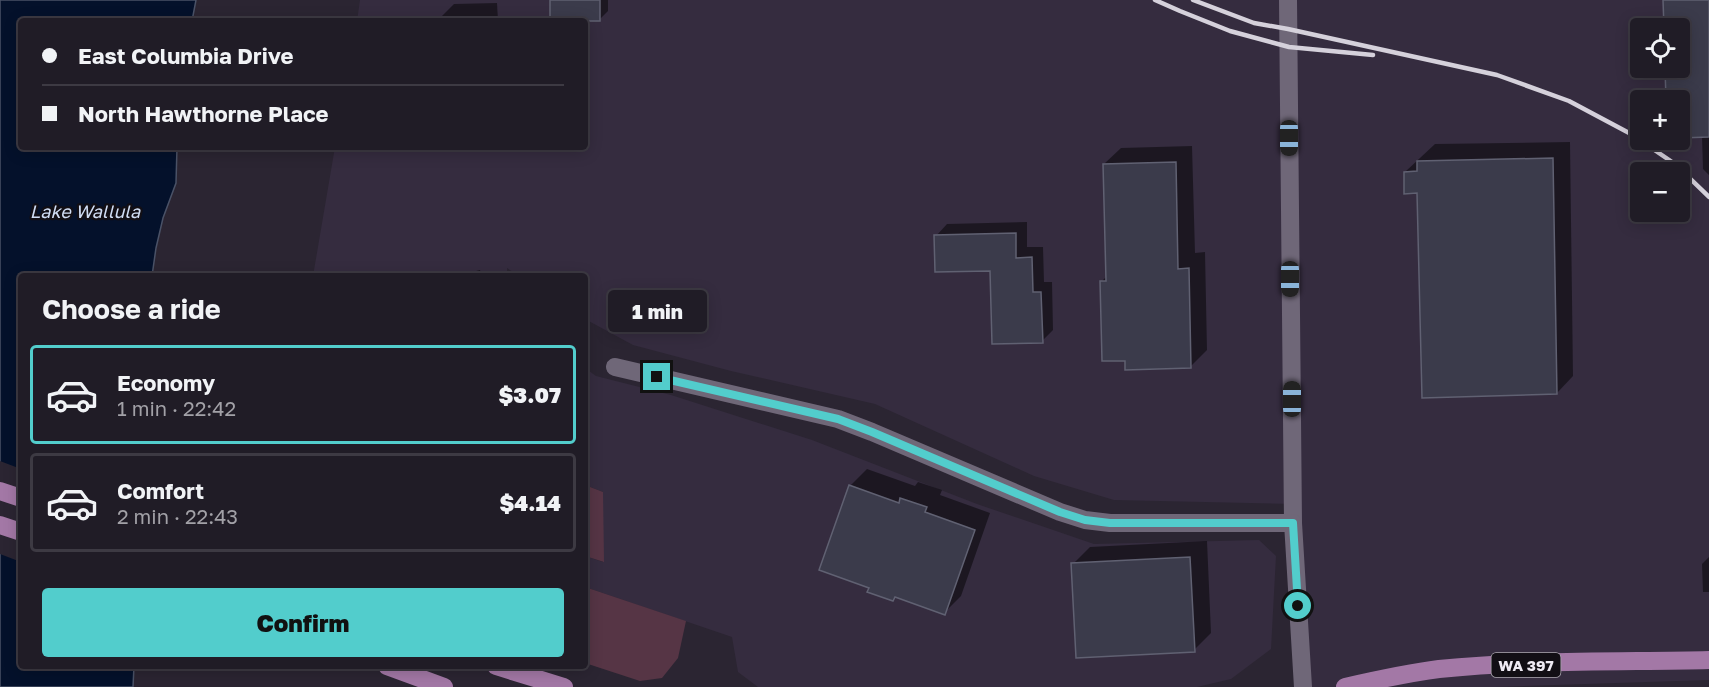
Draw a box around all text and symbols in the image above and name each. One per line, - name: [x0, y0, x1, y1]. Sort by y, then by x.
- map controls: [1630, 18, 1690, 222]
- button: locate: [1630, 18, 1690, 78]
- text: East Columbia Drive: [78, 42, 293, 69]
- button: +: [1630, 90, 1690, 150]
- text: North Hawthorne Place: [78, 100, 329, 127]
- car: [1280, 120, 1298, 156]
- button: −: [1630, 162, 1690, 222]
- water label: Lake Wallula: [30, 200, 141, 222]
- car: [1281, 261, 1299, 297]
- callout: 1 min: [608, 290, 706, 332]
- text: Choose a ride: [42, 293, 221, 325]
- text: 1 min: [632, 299, 683, 323]
- route end: [643, 363, 670, 390]
- icon: car: [45, 368, 99, 422]
- text: Economy: [117, 369, 215, 396]
- text: $3.07: [499, 381, 561, 408]
- car: [1283, 381, 1301, 417]
- text: 1 min · 22:42: [117, 396, 236, 420]
- icon: car: [45, 476, 99, 530]
- text: Comfort: [117, 477, 204, 504]
- text: $4.14: [499, 489, 561, 516]
- text: 2 min · 22:43: [117, 504, 238, 528]
- button: Confirm: [42, 588, 564, 657]
- route start: [1284, 592, 1311, 619]
- road number: WA 397: [1492, 653, 1561, 677]

